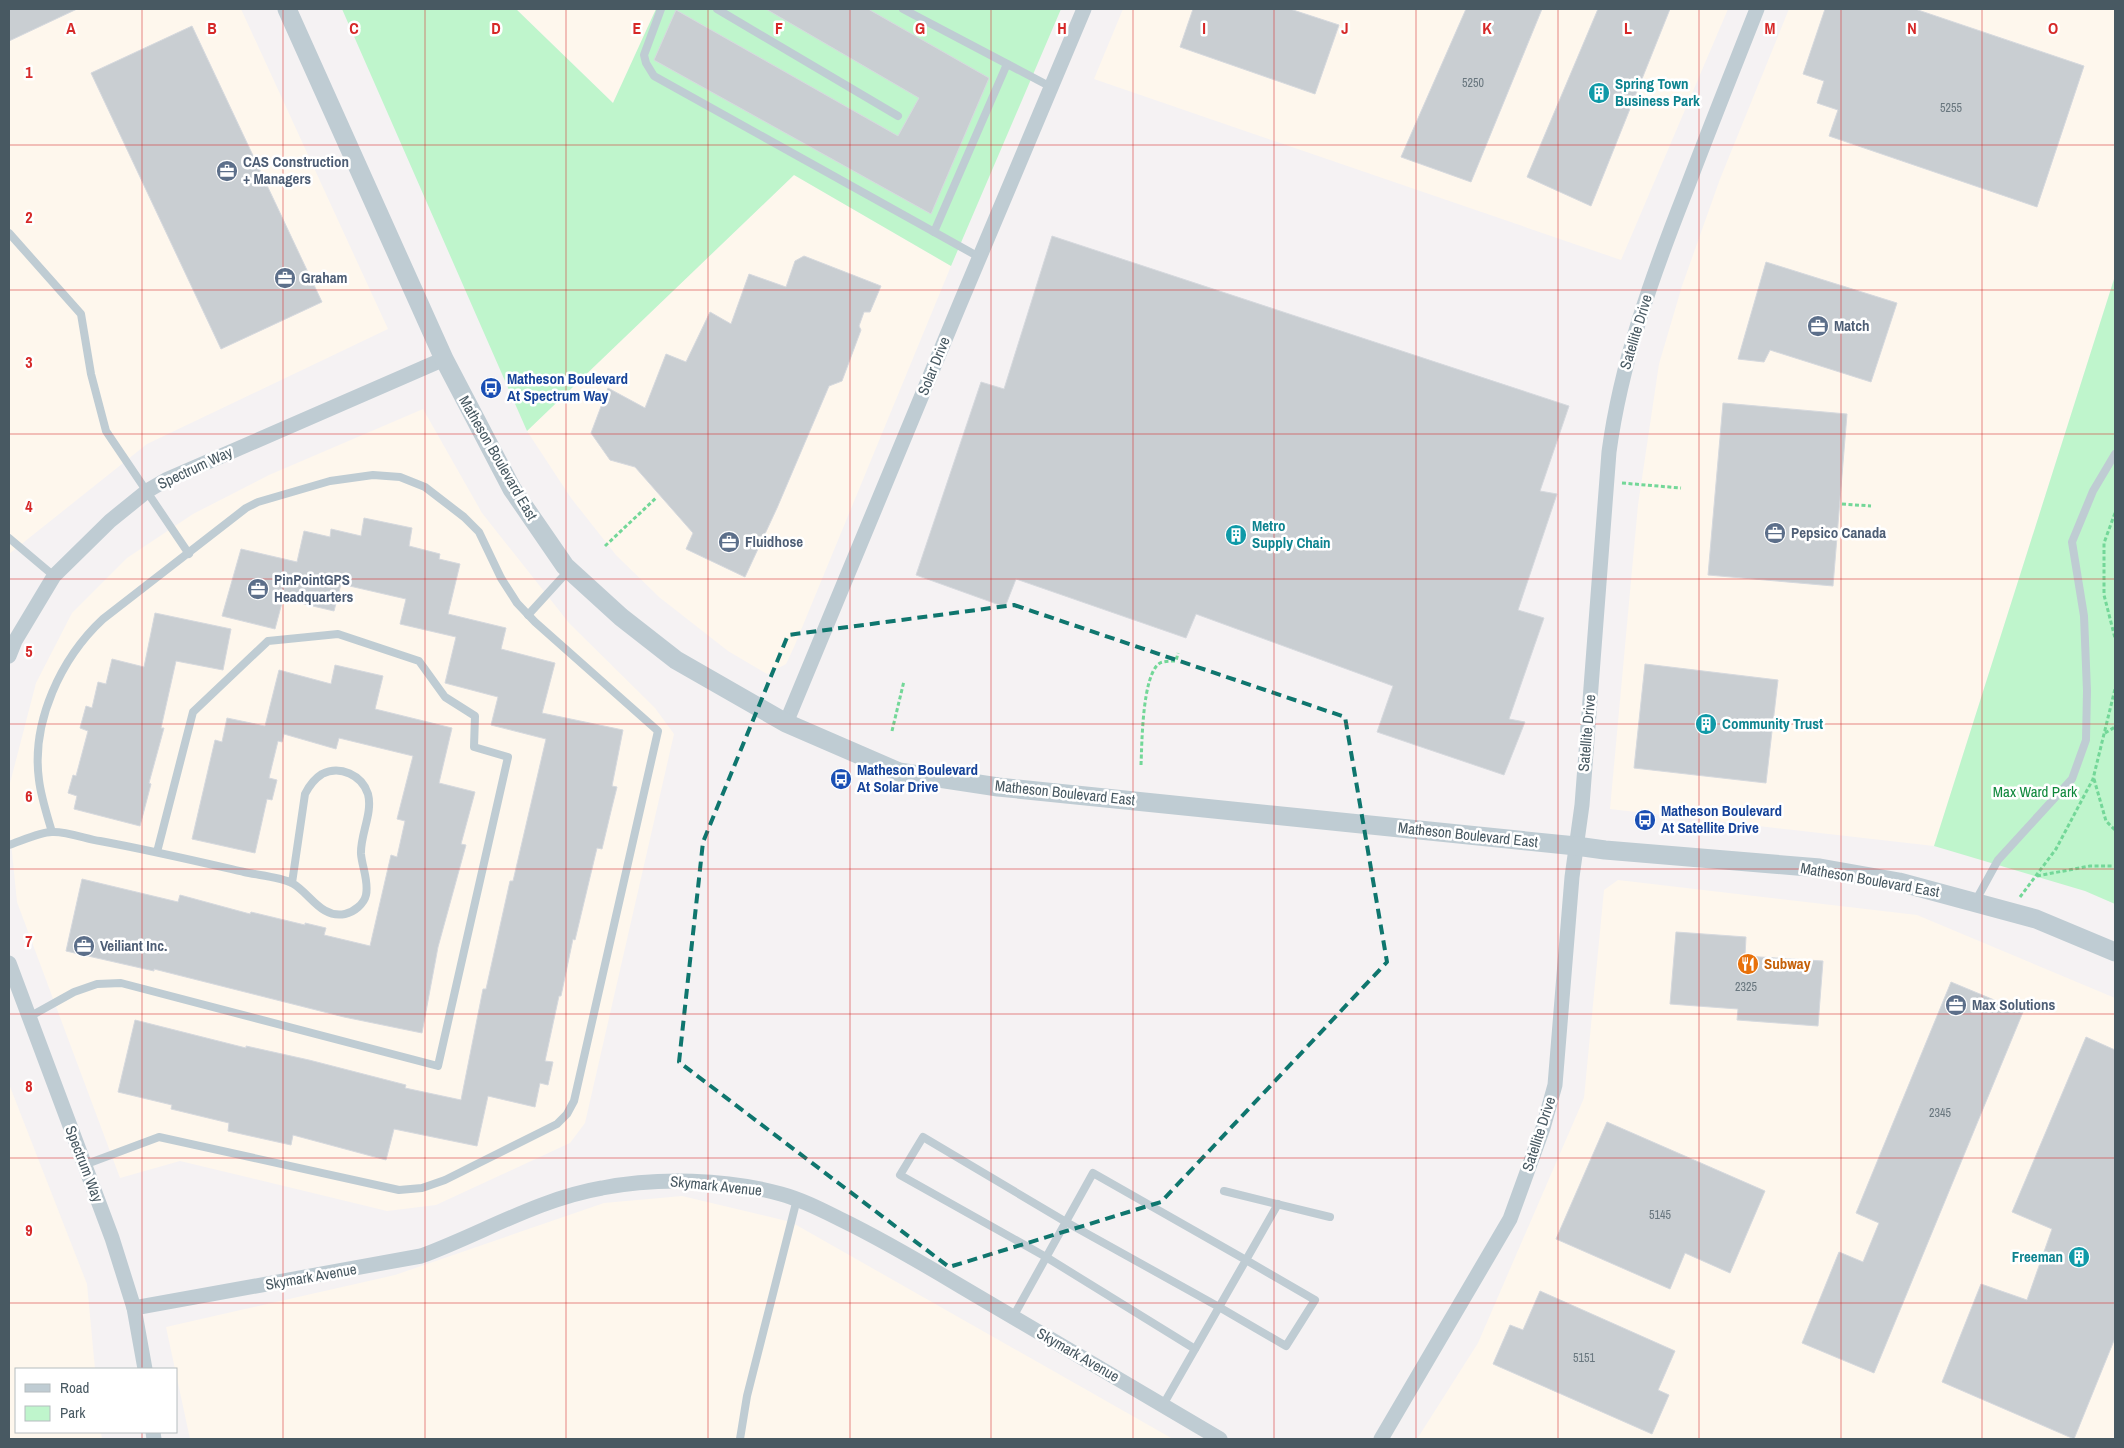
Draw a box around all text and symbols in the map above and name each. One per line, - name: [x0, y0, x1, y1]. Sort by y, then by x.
- text: A: [66, 17, 76, 39]
- text: B: [207, 17, 217, 39]
- text: C: [349, 17, 359, 39]
- text: D: [491, 17, 501, 39]
- text: E: [633, 17, 642, 39]
- text: F: [775, 17, 783, 39]
- text: G: [915, 17, 925, 39]
- text: H: [1057, 17, 1067, 39]
- text: I: [1202, 17, 1206, 39]
- text: J: [1341, 17, 1349, 39]
- text: K: [1482, 17, 1492, 39]
- text: L: [1624, 17, 1632, 39]
- text: M: [1765, 17, 1776, 39]
- text: N: [1907, 17, 1917, 39]
- text: O: [2048, 17, 2058, 39]
- text: 1: [25, 61, 33, 83]
- place label: Spring Town Business Park: [1615, 73, 1700, 111]
- house number: 5250: [1462, 75, 1484, 91]
- building icon: Spring Town Business Park: [1587, 81, 1611, 105]
- house number: 5255: [1940, 100, 1962, 116]
- place label: CAS Construction + Managers: [243, 151, 349, 189]
- office icon: CAS Construction + Managers: [215, 159, 239, 183]
- text: 2: [25, 206, 33, 228]
- office icon: Graham: [273, 266, 297, 290]
- place label: Graham: [301, 267, 348, 288]
- street label: Satellite Drive: [1614, 292, 1657, 372]
- office icon: Match: [1806, 314, 1830, 338]
- place label: Match: [1834, 315, 1870, 336]
- street label: Solar Drive: [912, 333, 955, 398]
- text: 3: [25, 351, 33, 373]
- place label: Matheson Boulevard At Spectrum Way: [507, 368, 628, 406]
- bus stop icon: Matheson Boulevard At Spectrum Way: [479, 376, 503, 400]
- street label: Matheson Boulevard East: [454, 392, 543, 524]
- street label: Spectrum Way: [154, 441, 236, 494]
- text: 4: [25, 495, 33, 517]
- place label: Metro Supply Chain: [1252, 515, 1331, 553]
- office icon: Pepsico Canada: [1763, 521, 1787, 545]
- place label: Pepsico Canada: [1791, 522, 1886, 543]
- building icon: Metro Supply Chain: [1224, 523, 1248, 547]
- office icon: Fluidhose: [717, 530, 741, 554]
- place label: Fluidhose: [745, 531, 803, 552]
- place label: PinPointGPS Headquarters: [274, 569, 353, 607]
- office icon: PinPointGPS Headquarters: [246, 577, 270, 601]
- text: 5: [25, 640, 33, 662]
- street label: Satellite Drive: [1573, 693, 1600, 772]
- building icon: Community Trust: [1694, 712, 1718, 736]
- place label: Community Trust: [1722, 713, 1823, 734]
- place label: Matheson Boulevard At Solar Drive: [857, 759, 978, 797]
- bus stop icon: Matheson Boulevard At Solar Drive: [829, 767, 853, 791]
- street label: Matheson Boulevard East: [994, 775, 1137, 810]
- park label: Max Ward Park: [1993, 781, 2078, 802]
- text: 6: [25, 785, 33, 807]
- place label: Matheson Boulevard At Satellite Drive: [1661, 800, 1782, 838]
- bus stop icon: Matheson Boulevard At Satellite Drive: [1633, 808, 1657, 832]
- street label: Matheson Boulevard East: [1397, 817, 1540, 852]
- street label: Matheson Boulevard East: [1799, 857, 1942, 902]
- text: 7: [25, 930, 33, 952]
- office icon: Veiliant Inc.: [72, 934, 96, 958]
- place label: Veiliant Inc.: [100, 935, 167, 956]
- restaurant icon: Subway: [1736, 952, 1760, 976]
- place label: Subway: [1764, 953, 1811, 974]
- house number: 2325: [1735, 979, 1757, 995]
- office icon: Max Solutions: [1944, 993, 1968, 1017]
- place label: Max Solutions: [1972, 994, 2056, 1015]
- text: 8: [25, 1075, 33, 1097]
- street label: Satellite Drive: [1517, 1094, 1560, 1174]
- house number: 2345: [1929, 1105, 1951, 1121]
- street label: Spectrum Way: [60, 1123, 109, 1206]
- street label: Skymark Avenue: [669, 1170, 763, 1201]
- house number: 5145: [1649, 1207, 1671, 1223]
- text: 9: [25, 1219, 33, 1241]
- building icon: Freeman: [2067, 1245, 2091, 1269]
- place label: Freeman: [2012, 1246, 2063, 1267]
- street label: Skymark Avenue: [264, 1258, 358, 1295]
- street label: Skymark Avenue: [1033, 1322, 1124, 1387]
- house number: 5151: [1573, 1350, 1595, 1366]
- legend: [15, 1368, 178, 1433]
- text: Road: [60, 1377, 89, 1398]
- text: Park: [60, 1402, 86, 1423]

